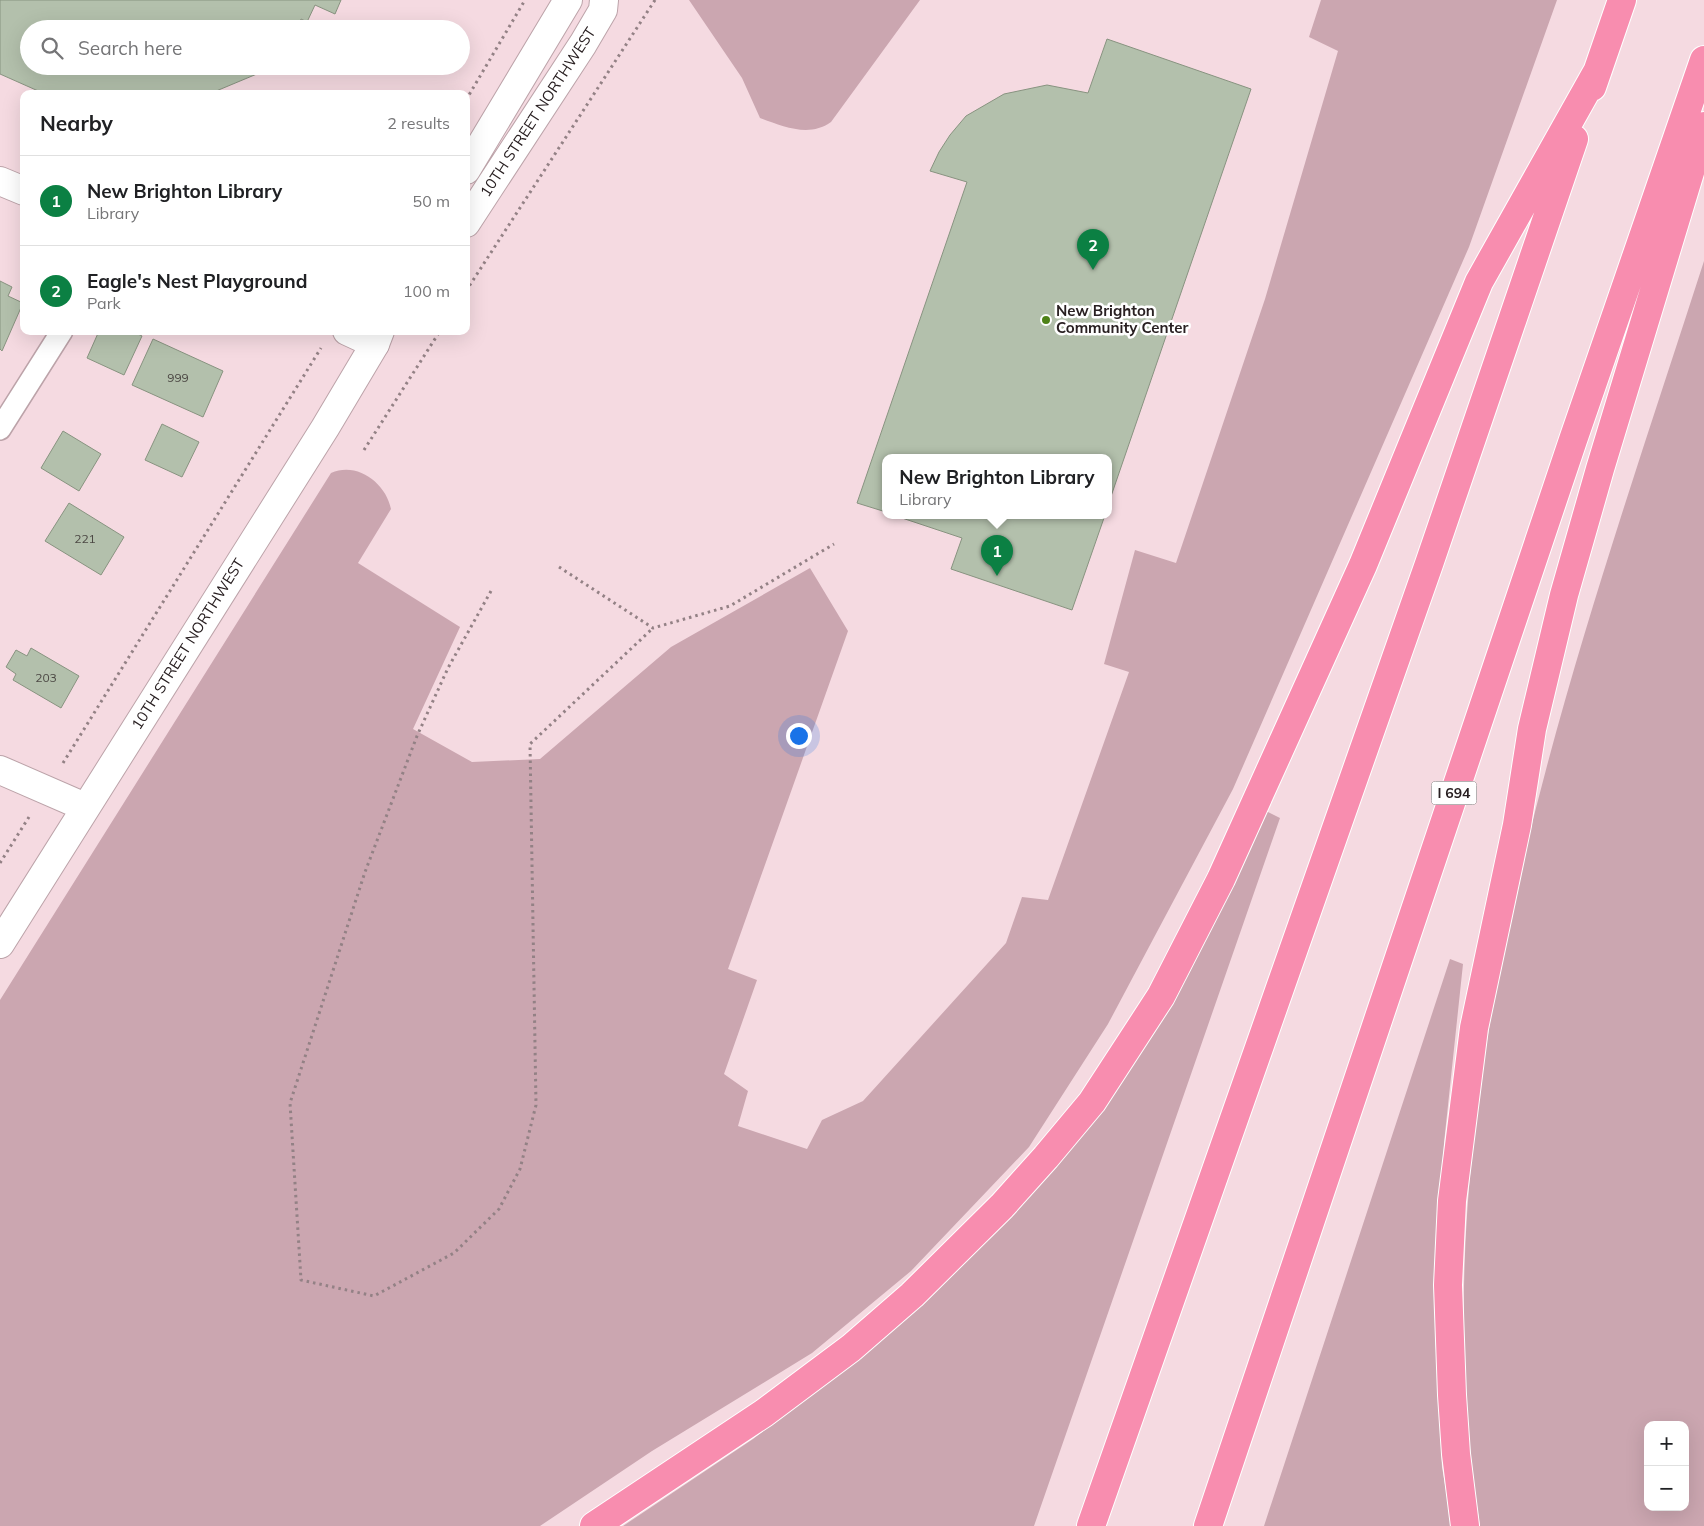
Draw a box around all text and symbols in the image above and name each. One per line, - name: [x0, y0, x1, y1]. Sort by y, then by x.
- search box: [20, 20, 470, 75]
- street label: 10TH STREET NORTHWEST: [476, 23, 600, 200]
- icon: search: [38, 34, 66, 62]
- text: Search here: [78, 36, 182, 60]
- text: Nearby: [40, 110, 113, 136]
- text: 2 results: [387, 113, 450, 133]
- text: New Brighton Library: [87, 179, 282, 203]
- text: 1: [51, 191, 61, 211]
- text: 50 m: [413, 191, 450, 211]
- text: Library: [87, 203, 139, 223]
- pin: 2: [1077, 229, 1109, 270]
- text: Eagle's Nest Playground: [87, 269, 307, 293]
- text: 2: [51, 281, 61, 301]
- text: 100 m: [403, 281, 450, 301]
- text: Park: [87, 293, 121, 313]
- place label: New Brighton Community Center: [1056, 301, 1188, 337]
- marker: New Brighton Community Center: [1040, 314, 1052, 326]
- house number: 999: [167, 370, 189, 385]
- popup: [882, 454, 1112, 519]
- text: New Brighton Library: [899, 465, 1095, 489]
- text: Library: [899, 489, 952, 509]
- house number: 221: [74, 531, 96, 546]
- pin: 1: [981, 535, 1013, 576]
- street label: 10TH STREET NORTHWEST: [127, 555, 248, 733]
- house number: 203: [35, 670, 57, 685]
- your location: [786, 723, 812, 749]
- road number: I 694: [1432, 781, 1476, 804]
- map controls: [1644, 1421, 1689, 1511]
- button: +: [1644, 1421, 1689, 1466]
- button: −: [1644, 1466, 1689, 1511]

